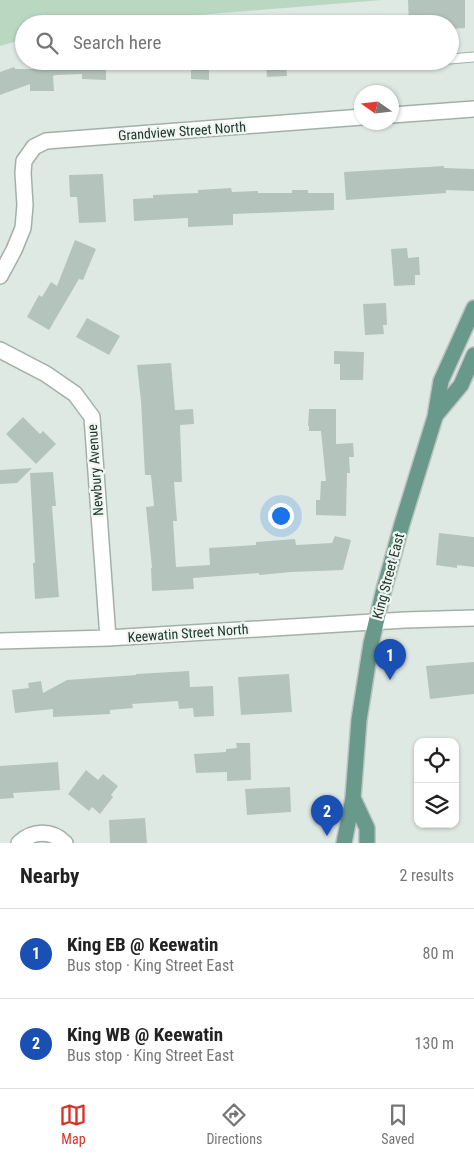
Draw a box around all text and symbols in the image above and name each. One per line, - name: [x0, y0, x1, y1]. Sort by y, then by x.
- search box: [15, 15, 459, 70]
- icon: search: [33, 29, 61, 57]
- text: Search here: [73, 31, 161, 54]
- north arrow: [354, 85, 399, 130]
- street label: Grandview Street North: [118, 119, 246, 143]
- street label: Newbury Avenue: [84, 423, 106, 516]
- your location: [268, 503, 294, 529]
- street label: King Street East: [369, 531, 407, 621]
- street label: Keewatin Street North: [127, 621, 249, 645]
- pin: 1: [374, 639, 406, 680]
- map controls: [414, 738, 459, 828]
- button: locate: [414, 738, 459, 783]
- button: layers: [414, 783, 459, 828]
- pin: 2: [311, 795, 343, 836]
- text: Nearby: [20, 864, 79, 888]
- text: 2 results: [399, 866, 454, 885]
- text: King EB @ Keewatin: [67, 933, 218, 956]
- text: 1: [32, 944, 40, 963]
- text: 80 m: [422, 944, 454, 963]
- text: Bus stop · King Street East: [67, 956, 234, 975]
- text: King WB @ Keewatin: [67, 1023, 223, 1046]
- text: 2: [32, 1034, 40, 1053]
- text: 130 m: [415, 1034, 454, 1053]
- text: Bus stop · King Street East: [67, 1046, 234, 1065]
- tab: Map: [59, 1101, 87, 1147]
- tab: Directions: [206, 1101, 262, 1147]
- tab: Saved: [381, 1101, 415, 1147]

